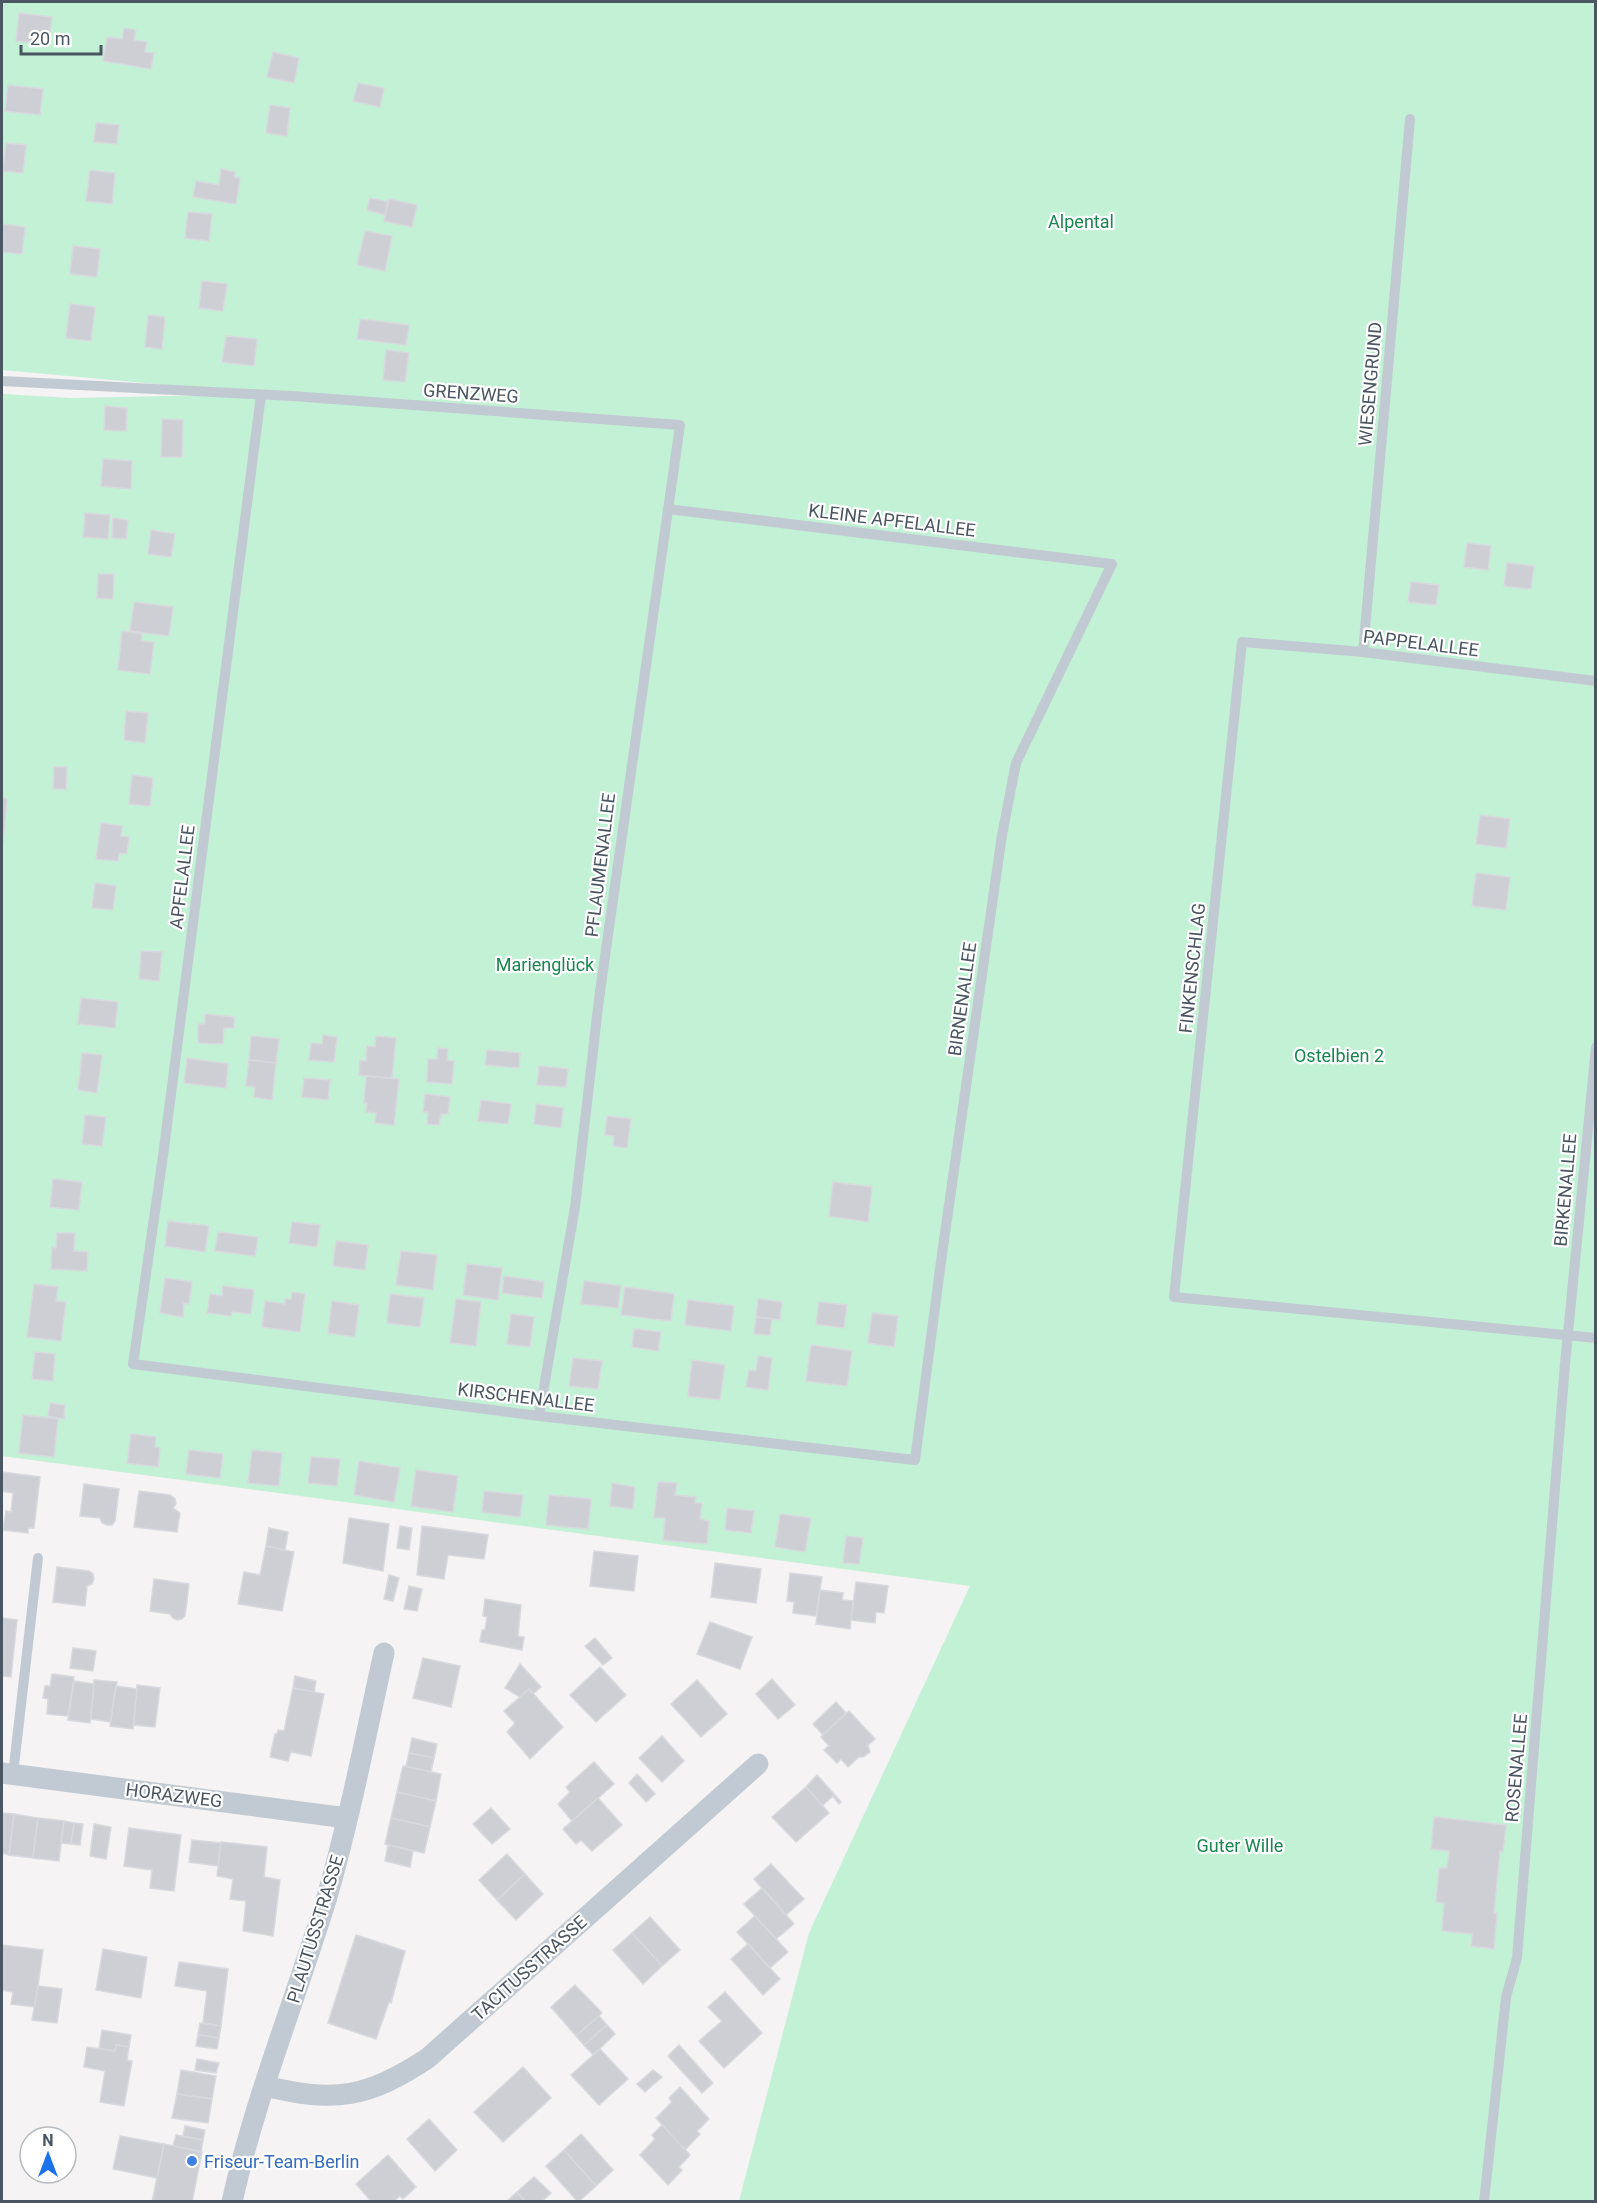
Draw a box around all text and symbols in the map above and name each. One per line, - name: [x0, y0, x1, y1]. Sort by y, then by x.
- scale bar: [21, 18, 100, 56]
- text: 20 m: [30, 28, 70, 49]
- park label: Alpental: [1048, 211, 1114, 232]
- street label: WIESENGRUND: [1354, 321, 1386, 447]
- street label: GRENZWEG: [423, 379, 519, 407]
- street label: KLEINE APFELALLEE: [807, 499, 977, 541]
- street label: PAPPELALLEE: [1362, 625, 1480, 661]
- street label: PFLAUMENALLEE: [581, 792, 619, 938]
- street label: APFELALLEE: [165, 824, 199, 930]
- street label: FINKENSCHLAG: [1175, 902, 1209, 1034]
- street label: BIRNENALLEE: [944, 941, 980, 1057]
- park label: Marienglück: [496, 954, 595, 975]
- park label: Ostelbien 2: [1294, 1045, 1384, 1066]
- street label: BIRKENALLEE: [1550, 1133, 1580, 1247]
- street label: KIRSCHENALLEE: [457, 1378, 595, 1416]
- street label: ROSENALLEE: [1501, 1713, 1531, 1823]
- street label: HORAZWEG: [124, 1779, 224, 1811]
- park label: Guter Wille: [1197, 1835, 1283, 1856]
- street label: PLAUTUSSTRASSE: [283, 1853, 347, 2005]
- street label: TACITUSSTRASSE: [467, 1911, 591, 2025]
- north arrow: [18, 2125, 78, 2185]
- text: N: [42, 2131, 54, 2150]
- place label: Friseur-Team-Berlin: [204, 2151, 360, 2172]
- marker: Friseur-Team-Berlin: [185, 2154, 199, 2168]

